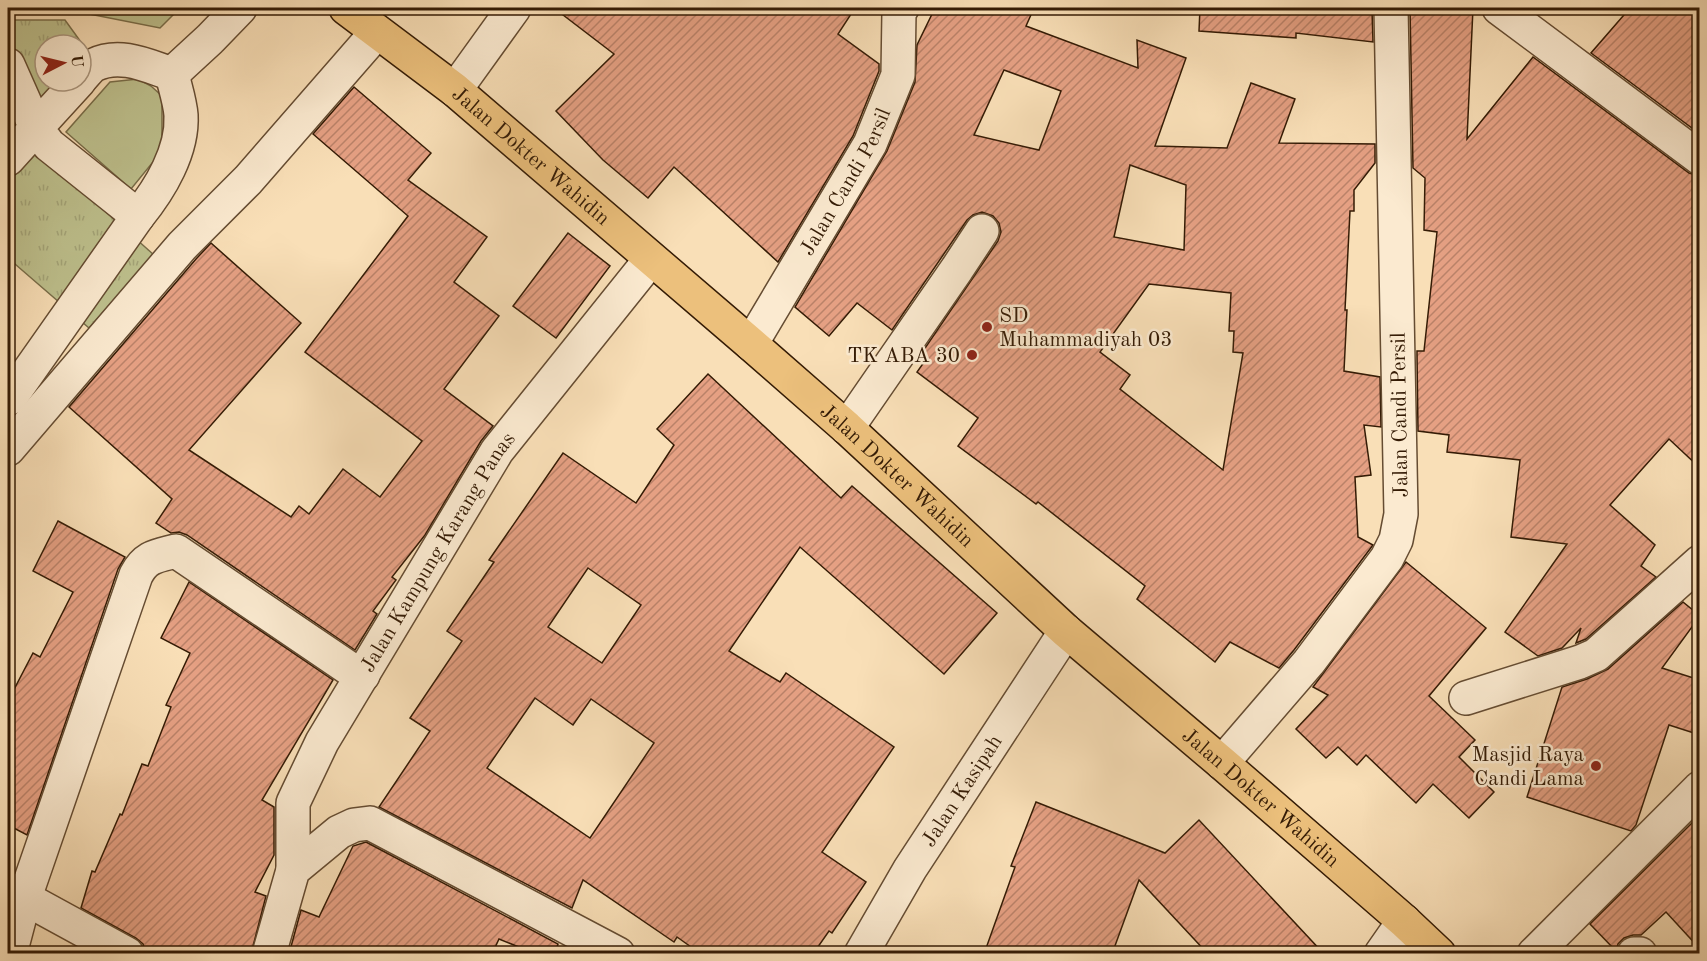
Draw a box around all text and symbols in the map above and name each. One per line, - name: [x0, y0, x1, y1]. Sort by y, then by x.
- north arrow: [33, 33, 93, 93]
- text: U: [67, 54, 85, 69]
- street label: Jalan Dokter Wahidin: [447, 83, 613, 230]
- street label: Jalan Candi Persil: [797, 105, 896, 260]
- place label: SD Muhammadiyah 03: [999, 306, 1172, 351]
- marker: SD Muhammadiyah 03: [980, 320, 994, 334]
- street label: Jalan Candi Persil: [1389, 332, 1412, 498]
- place label: TK ABA 30: [847, 346, 960, 367]
- marker: TK ABA 30: [965, 348, 979, 362]
- street label: Jalan Dokter Wahidin: [816, 401, 977, 552]
- street label: Jalan Kampung Karang Panas: [358, 429, 520, 676]
- street label: Jalan Dokter Wahidin: [1177, 725, 1343, 872]
- street label: Jalan Kasipah: [919, 732, 1007, 851]
- place label: Masjid Raya Candi Lama: [1472, 745, 1584, 790]
- marker: Masjid Raya Candi Lama: [1589, 759, 1603, 773]

